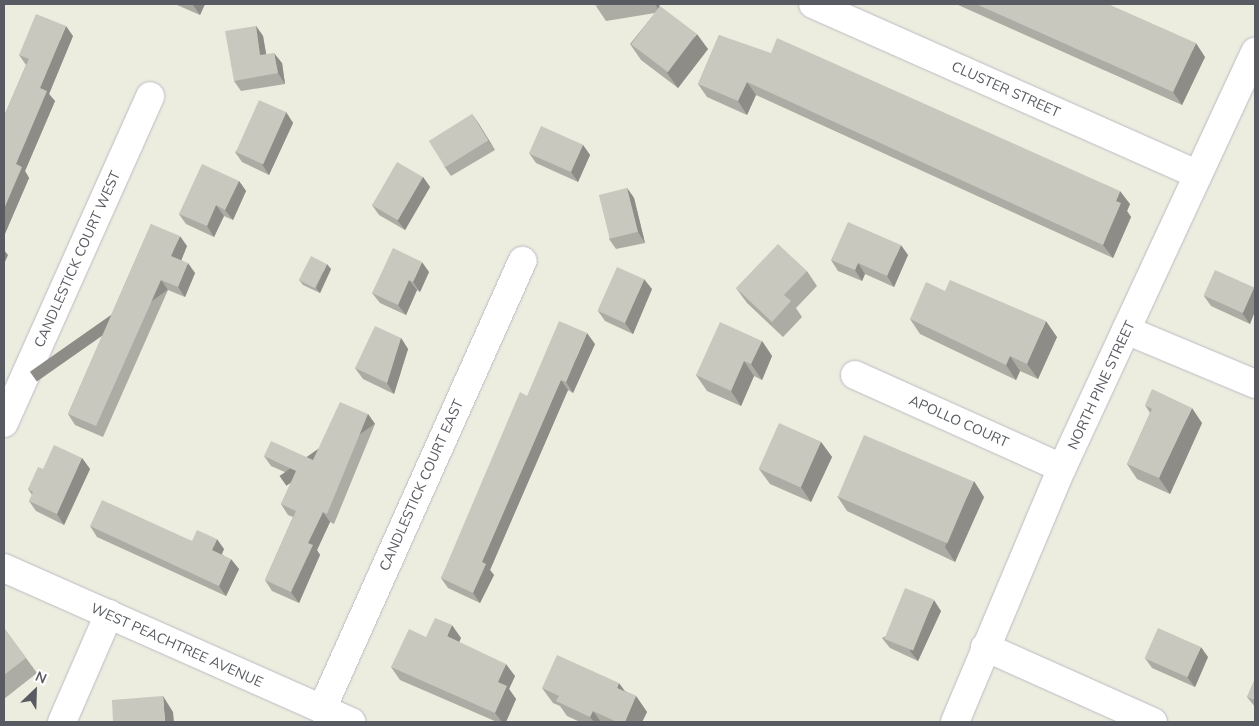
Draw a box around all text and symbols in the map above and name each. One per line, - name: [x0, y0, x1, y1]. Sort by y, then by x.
- street label: CLUSTER STREET: [949, 58, 1063, 120]
- street label: CANDLESTICK COURT WEST: [30, 168, 124, 350]
- street label: NORTH PINE STREET: [1064, 318, 1138, 452]
- street label: APOLLO COURT: [906, 391, 1012, 451]
- street label: CANDLESTICK COURT EAST: [376, 397, 466, 573]
- street label: WEST PEACHTREE AVENUE: [88, 599, 266, 691]
- north arrow: [10, 666, 60, 716]
- text: N: [33, 667, 50, 688]

